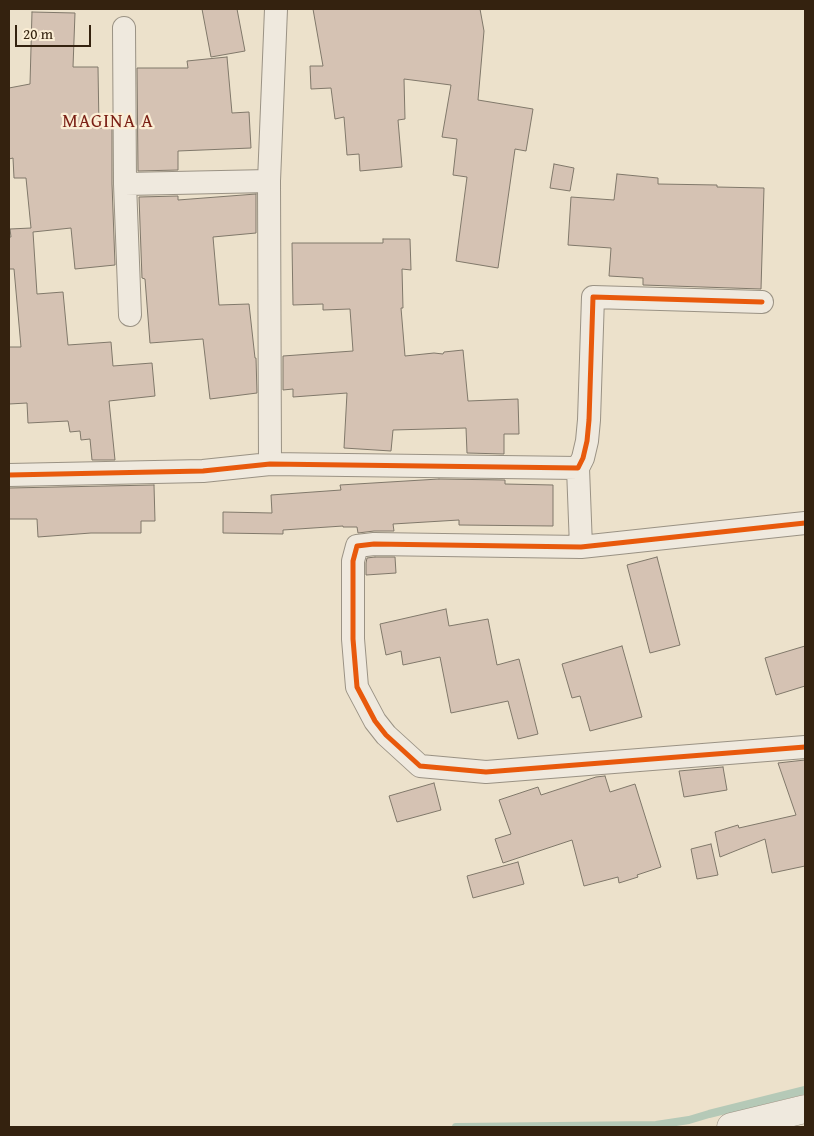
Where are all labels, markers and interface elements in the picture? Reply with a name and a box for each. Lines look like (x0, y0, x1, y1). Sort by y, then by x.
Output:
scale bar (18, 15, 94, 47)
text: 20 m (23, 23, 53, 44)
district label: MAGINA A (61, 111, 155, 133)

